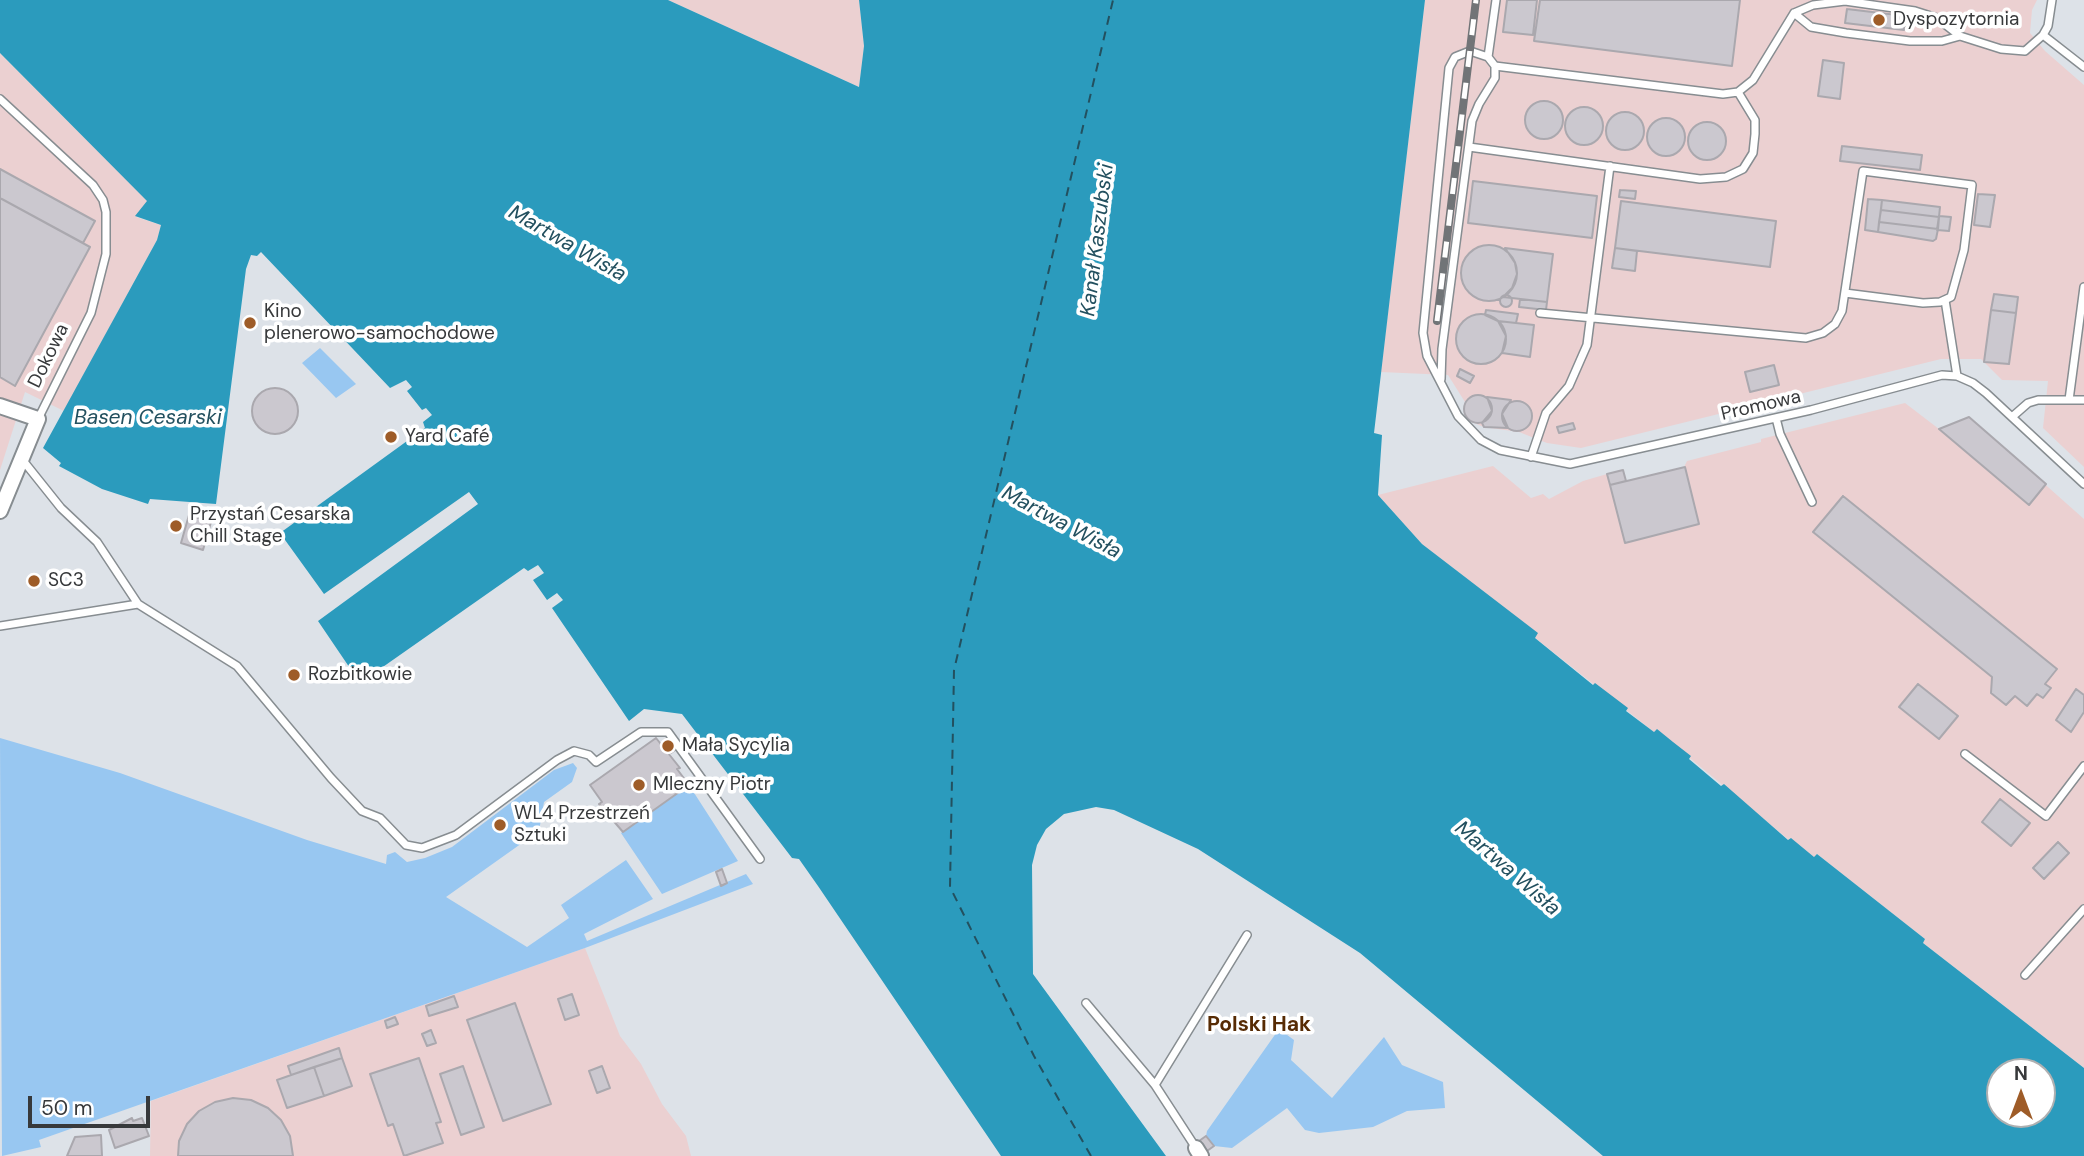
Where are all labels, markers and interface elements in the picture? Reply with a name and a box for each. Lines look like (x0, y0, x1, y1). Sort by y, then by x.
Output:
place label: Dyspozytornia (1893, 9, 2019, 31)
marker: Dyspozytornia (1871, 12, 1887, 28)
water label: Kanał Kaszubski (1076, 162, 1120, 318)
water label: Martwa Wisła (504, 200, 630, 288)
place label: Kino plenerowo-samochodowe (264, 301, 495, 345)
marker: Kino plenerowo-samochodowe (242, 315, 258, 331)
street label: Dokowa (24, 320, 74, 392)
street label: Promowa (1719, 386, 1803, 426)
water label: Basen Cesarski (74, 405, 222, 431)
place label: Yard Café (405, 426, 489, 448)
marker: Yard Café (383, 429, 399, 445)
water label: Martwa Wisła (997, 481, 1125, 565)
place label: Przystań Cesarska Chill Stage (190, 504, 350, 548)
marker: Przystań Cesarska Chill Stage (168, 518, 184, 534)
place label: SC3 (48, 570, 84, 592)
marker: SC3 (26, 573, 42, 589)
place label: Rozbitkowie (308, 664, 412, 686)
marker: Rozbitkowie (286, 667, 302, 683)
place label: Mała Sycylia (682, 735, 790, 757)
marker: Mała Sycylia (660, 738, 676, 754)
place label: Mleczny Piotr (653, 774, 771, 796)
marker: Mleczny Piotr (631, 777, 647, 793)
place label: WL4 Przestrzeń Sztuki (514, 803, 650, 847)
water label: Martwa Wisła (1449, 816, 1565, 922)
marker: WL4 Przestrzeń Sztuki (492, 817, 508, 833)
district label: Polski Hak (1207, 1012, 1311, 1038)
north arrow (1986, 1058, 2056, 1128)
text: N (2014, 1061, 2028, 1086)
scale bar (32, 1082, 154, 1126)
text: 50 m (41, 1094, 92, 1122)

